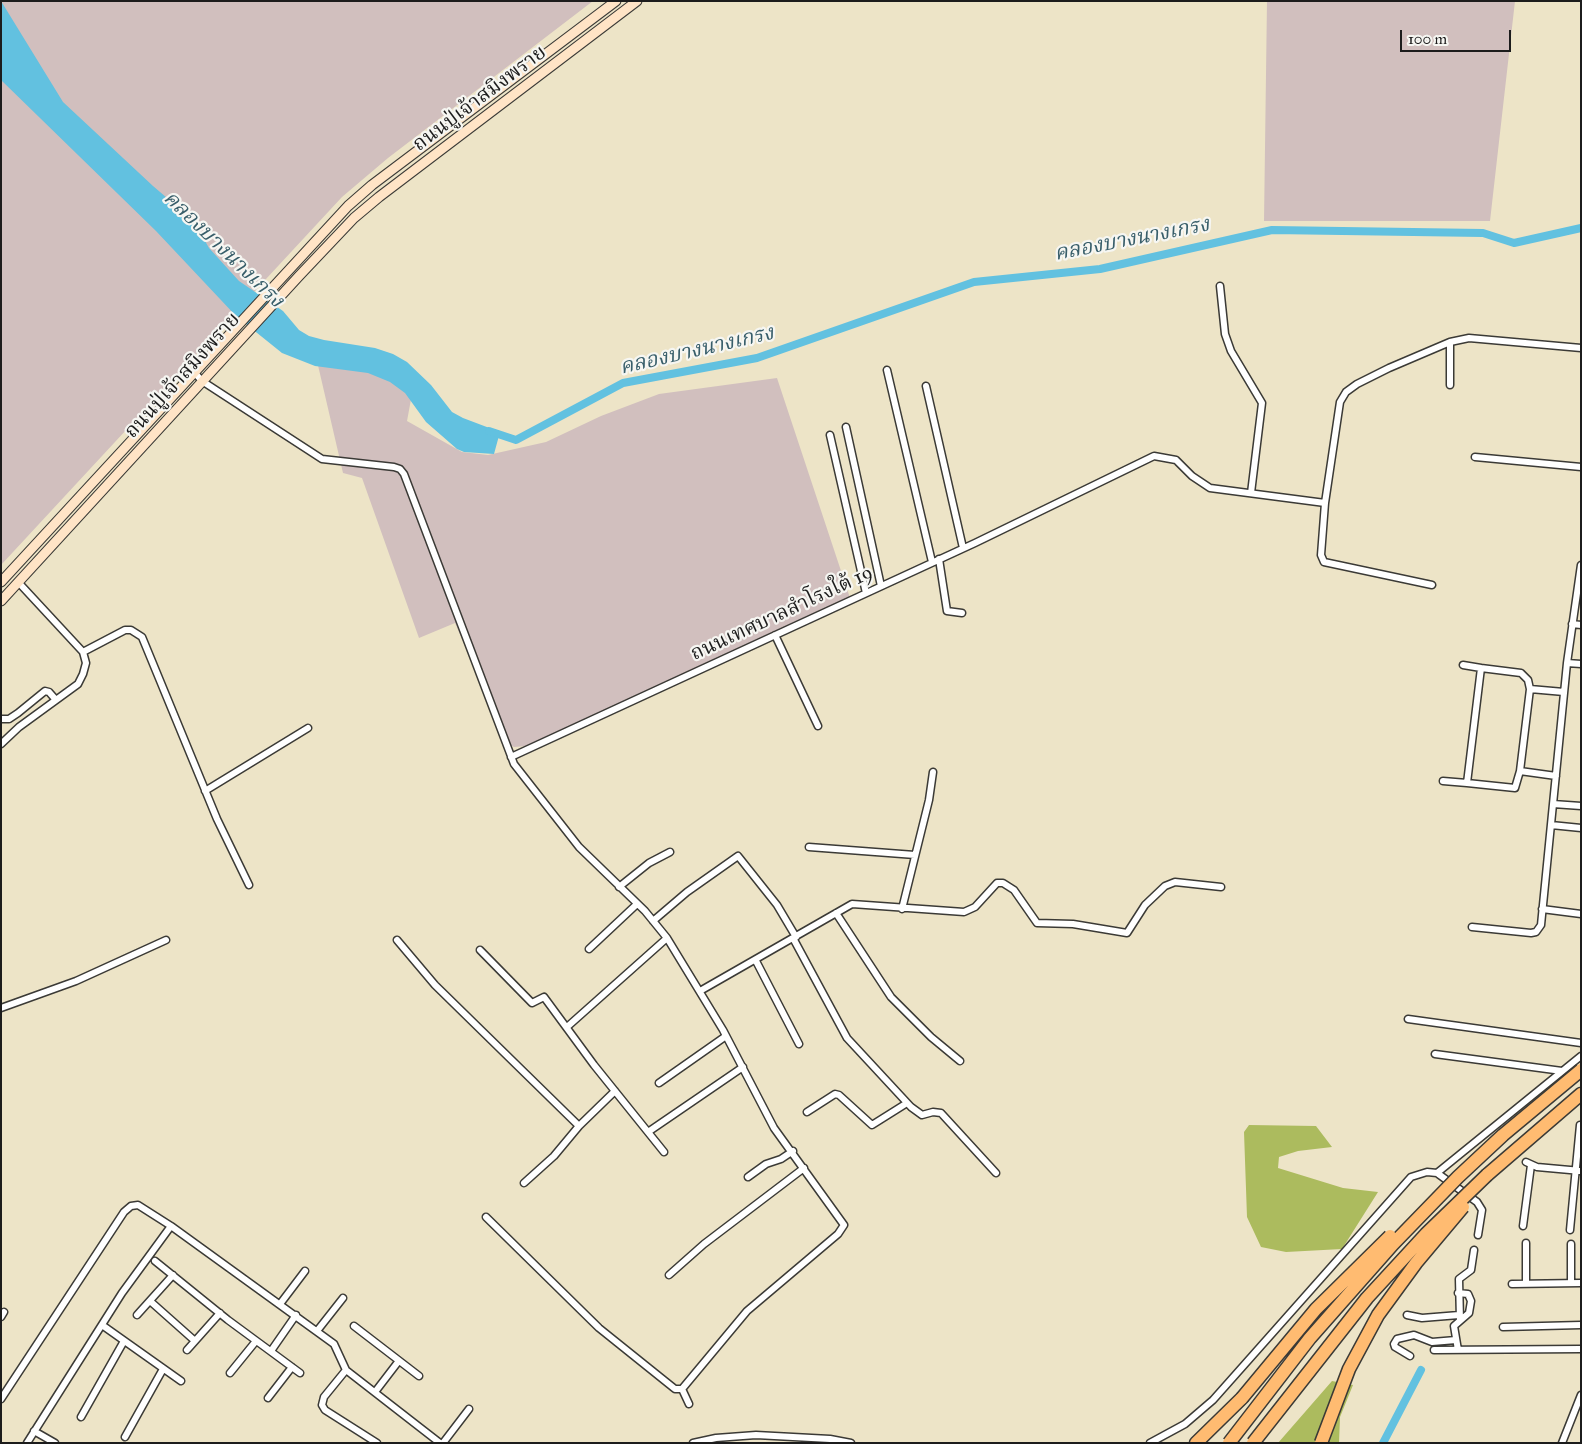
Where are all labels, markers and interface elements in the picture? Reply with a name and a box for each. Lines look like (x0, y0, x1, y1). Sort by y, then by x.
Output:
scale bar (1402, 20, 1513, 52)
text: 100 m (1408, 30, 1447, 48)
street label: ถนนปู่เจ้าสมิงพราย (409, 41, 551, 157)
water label: คลองบางนางเกรง (158, 186, 288, 314)
water label: คลองบางนางเกรง (1052, 213, 1212, 267)
street label: ถนนปู่เจ้าสมิงพราย (120, 308, 246, 444)
water label: คลองบางนางเกรง (618, 321, 776, 381)
street label: ถนนเทศบาลสำโรงใต้ 19 (687, 561, 877, 667)

